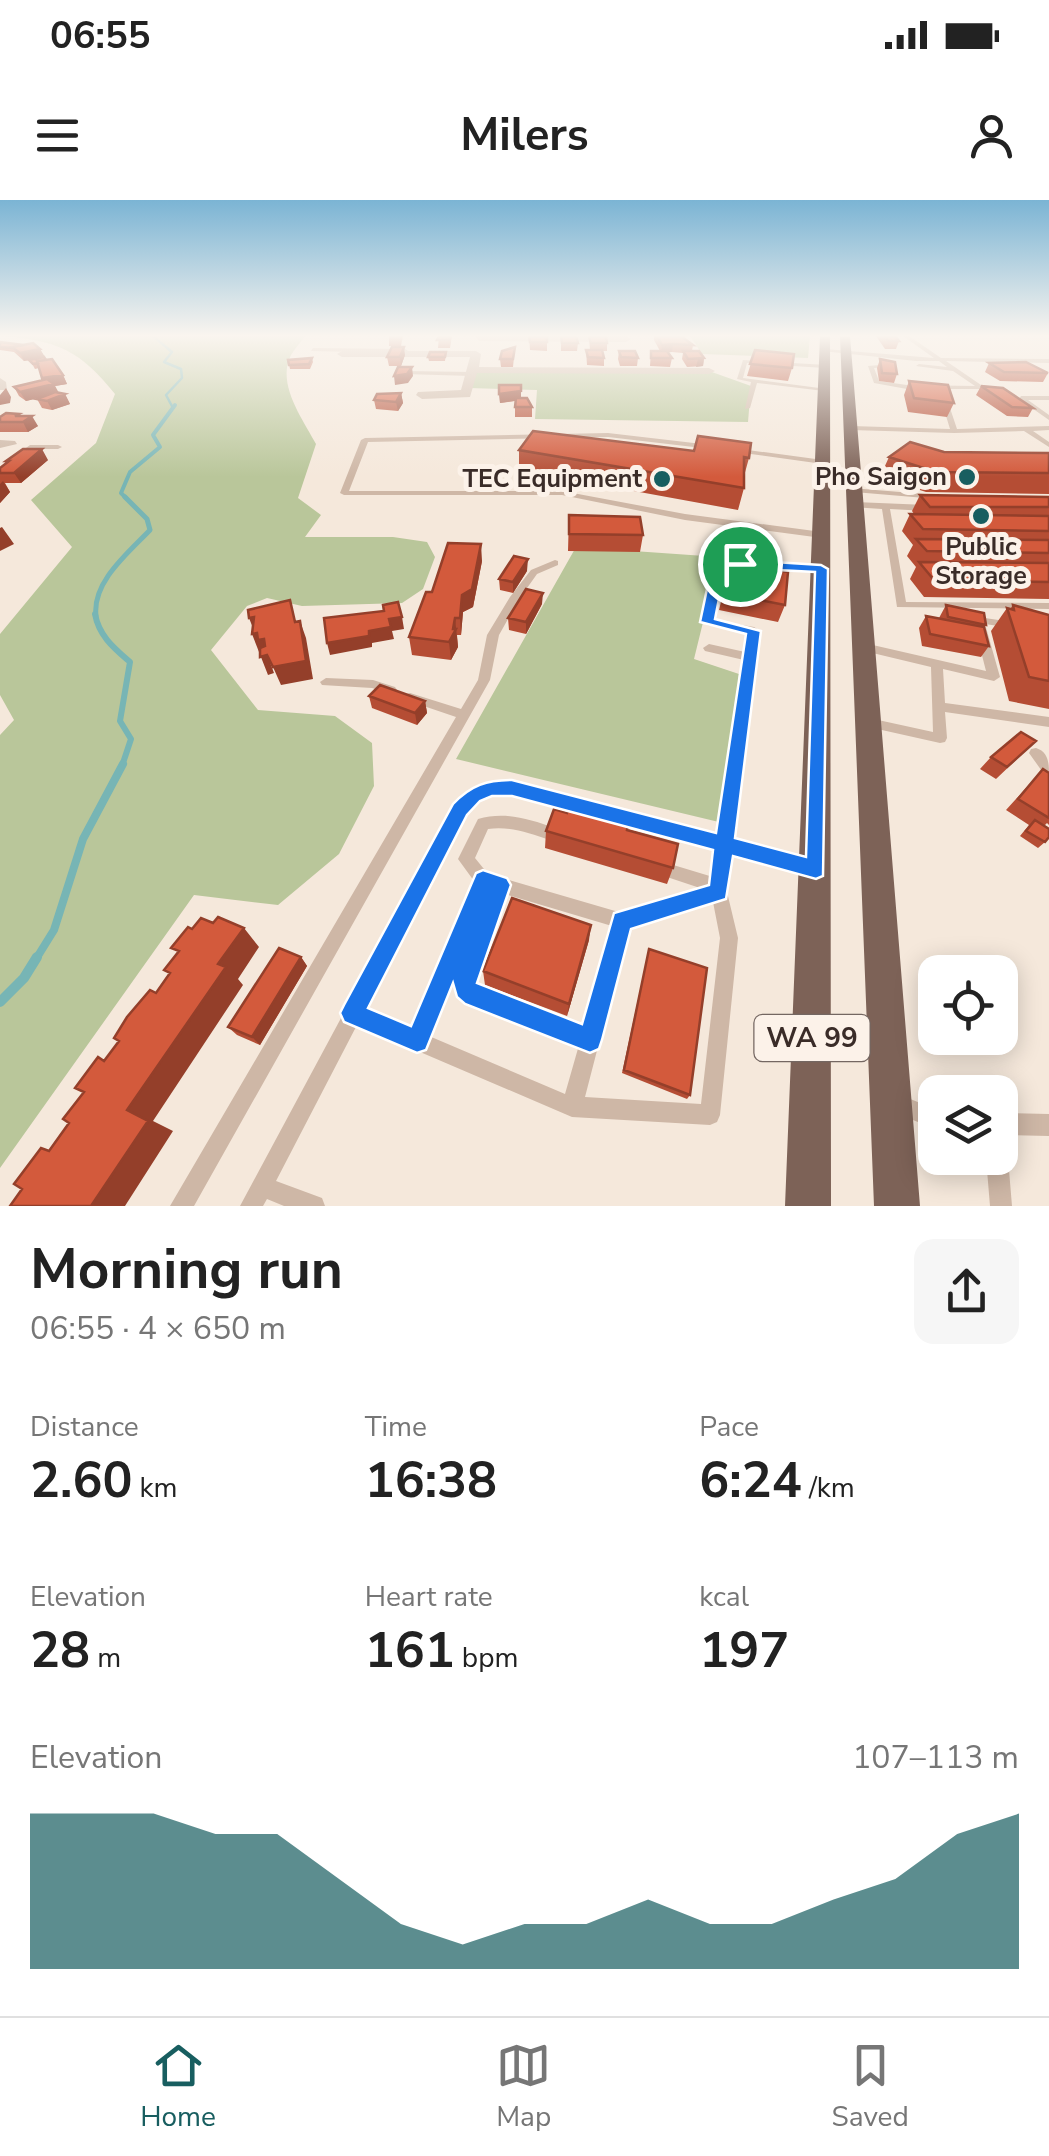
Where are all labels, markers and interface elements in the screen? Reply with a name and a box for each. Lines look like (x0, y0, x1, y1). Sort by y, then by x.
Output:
text: 06:55 (50, 10, 151, 61)
text: Milers (460, 105, 589, 166)
icon: menu (30, 108, 85, 163)
icon: person (964, 108, 1019, 163)
place label: Pho Saigon (815, 460, 947, 494)
place label: TEC Equipment (462, 462, 642, 496)
marker: Pho Saigon (956, 466, 978, 488)
marker: TEC Equipment (651, 468, 673, 490)
marker: Public Storage (970, 505, 992, 527)
pin (698, 522, 783, 607)
place label: Public Storage (935, 530, 1027, 593)
icon: arrive (713, 537, 768, 592)
map controls (918, 955, 1018, 1175)
button: locate (918, 955, 1018, 1055)
road number: WA 99 (754, 1015, 870, 1061)
button: layers (918, 1075, 1018, 1175)
text: Morning run (30, 1232, 343, 1307)
button: share (914, 1239, 1019, 1344)
text: 06:55 · 4 × 650 m (30, 1307, 286, 1350)
text: Distance (30, 1408, 139, 1446)
text: Time (365, 1408, 427, 1446)
text: Pace (699, 1408, 759, 1446)
text: 2.60 (30, 1446, 132, 1515)
text: 16:38 (365, 1446, 497, 1515)
text: 6:24 (699, 1446, 802, 1515)
text: km (132, 1469, 178, 1507)
text: /km (802, 1469, 855, 1507)
text: Elevation (30, 1578, 146, 1616)
text: Heart rate (365, 1578, 493, 1616)
text: kcal (699, 1578, 749, 1616)
text: 28 (30, 1616, 90, 1685)
text: 161 (365, 1616, 455, 1685)
text: 197 (699, 1616, 789, 1685)
text: m (90, 1639, 121, 1677)
text: bpm (455, 1639, 518, 1677)
text: Elevation (30, 1736, 163, 1779)
text: 107–113 m (852, 1736, 1019, 1779)
tab: Home (140, 2038, 216, 2136)
tab: Map (496, 2038, 551, 2136)
tab: Saved (831, 2038, 909, 2136)

